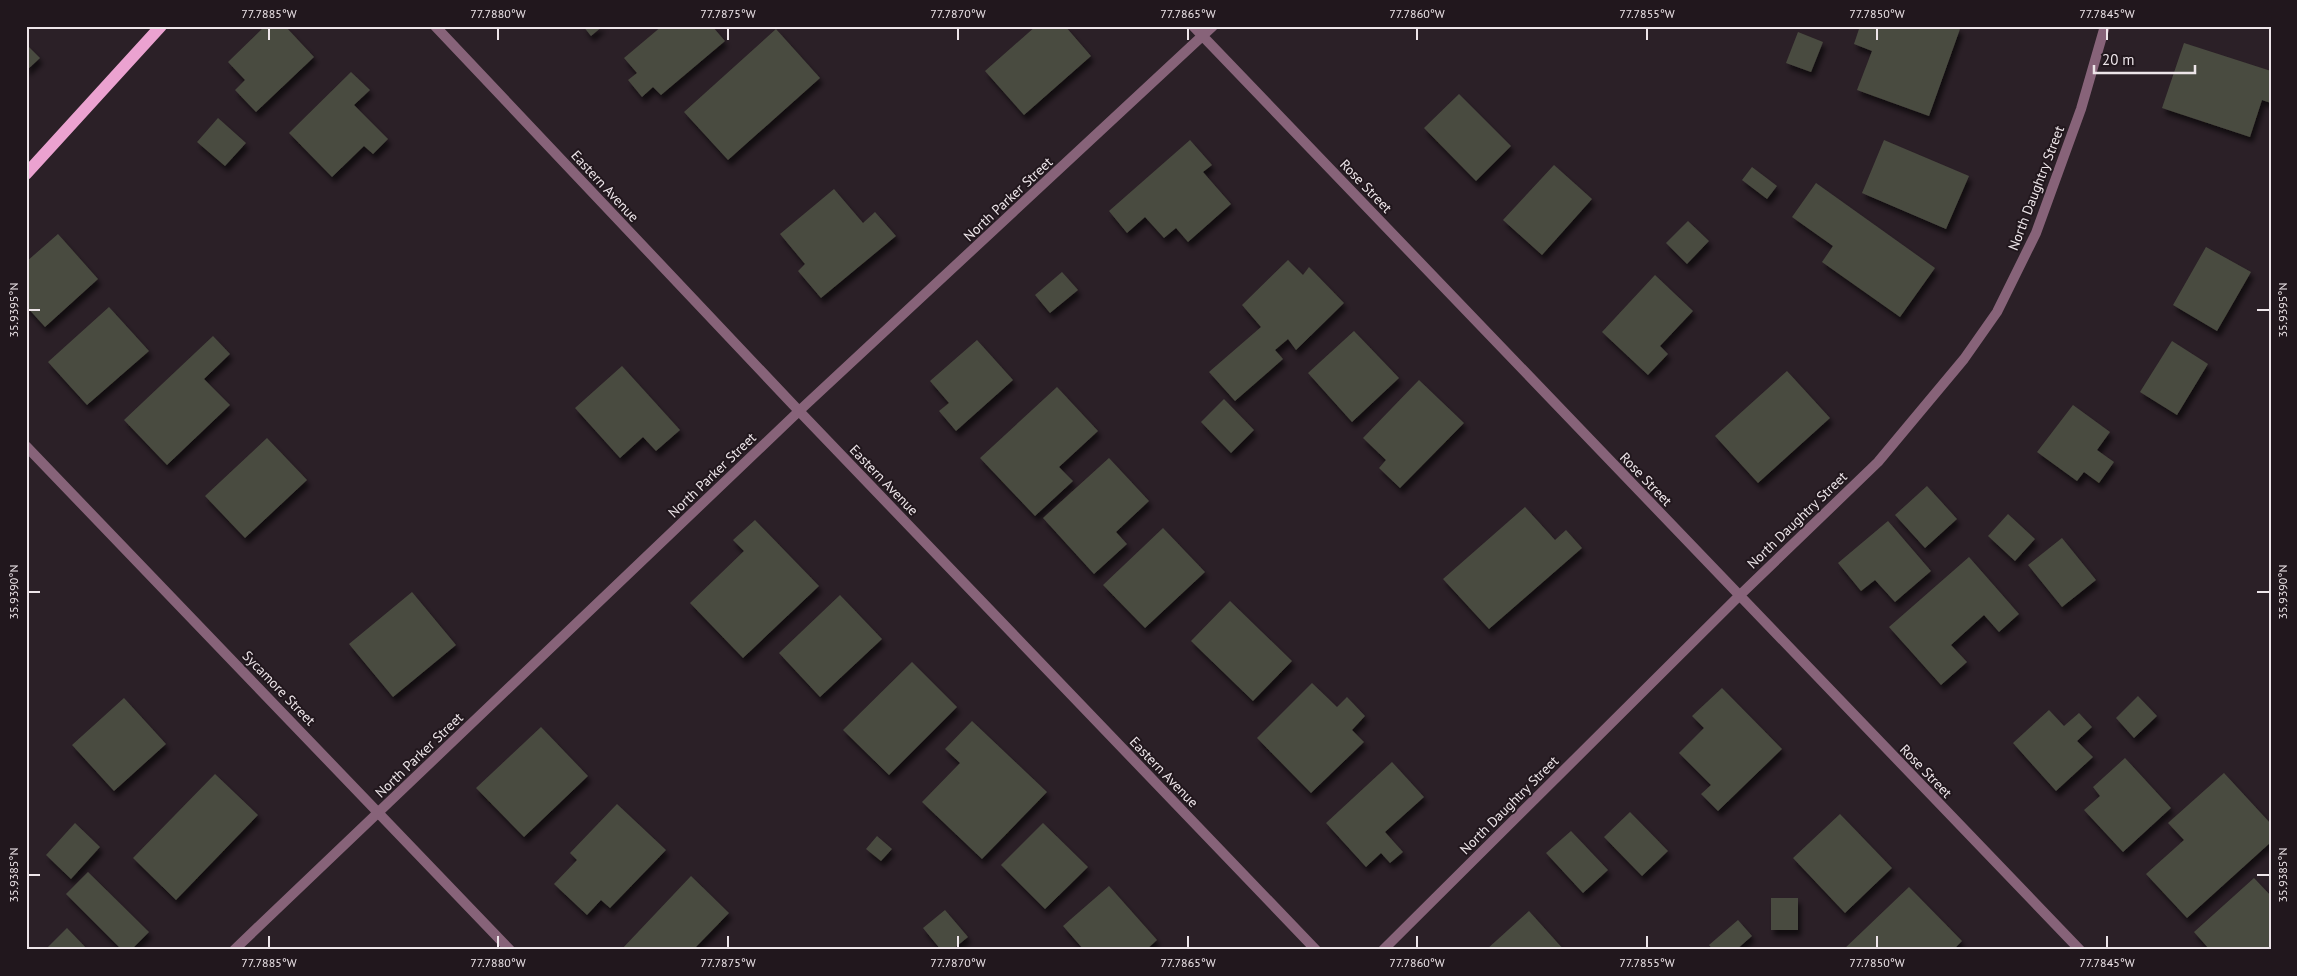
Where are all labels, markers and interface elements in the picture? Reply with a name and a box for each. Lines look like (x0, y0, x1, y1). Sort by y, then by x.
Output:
text: 77.7885°W (241, 6, 297, 21)
text: 77.7880°W (470, 6, 526, 21)
text: 77.7875°W (700, 6, 756, 21)
text: 77.7870°W (930, 6, 986, 21)
text: 77.7865°W (1160, 6, 1216, 21)
text: 77.7860°W (1389, 6, 1445, 21)
text: 77.7855°W (1619, 6, 1675, 21)
text: 77.7850°W (1849, 6, 1905, 21)
text: 77.7845°W (2079, 6, 2135, 21)
scale bar (2094, 42, 2196, 74)
text: 20 m (2102, 50, 2135, 69)
street label: North Daughtry Street (2004, 123, 2068, 253)
street label: Eastern Avenue (567, 146, 643, 226)
street label: North Parker Street (960, 153, 1056, 245)
street label: Rose Street (1336, 155, 1396, 217)
text: 35.9395°N (6, 283, 21, 337)
text: 35.9395°N (2275, 283, 2290, 337)
street label: North Parker Street (664, 428, 760, 521)
street label: Eastern Avenue (846, 441, 922, 519)
street label: Rose Street (1616, 448, 1676, 510)
street label: North Daughtry Street (1743, 467, 1851, 572)
text: 35.9390°N (6, 565, 21, 619)
text: 35.9390°N (2275, 565, 2290, 619)
street label: Sycamore Street (239, 647, 319, 729)
street label: North Parker Street (371, 708, 467, 801)
street label: Eastern Avenue (1126, 733, 1202, 811)
street label: Rose Street (1896, 740, 1956, 802)
street label: North Daughtry Street (1456, 752, 1562, 858)
text: 35.9385°N (6, 848, 21, 902)
text: 35.9385°N (2275, 848, 2290, 902)
text: 77.7885°W (241, 955, 297, 970)
text: 77.7880°W (470, 955, 526, 970)
text: 77.7875°W (700, 955, 756, 970)
text: 77.7870°W (930, 955, 986, 970)
text: 77.7865°W (1160, 955, 1216, 970)
text: 77.7860°W (1389, 955, 1445, 970)
text: 77.7855°W (1619, 955, 1675, 970)
text: 77.7850°W (1849, 955, 1905, 970)
text: 77.7845°W (2079, 955, 2135, 970)

